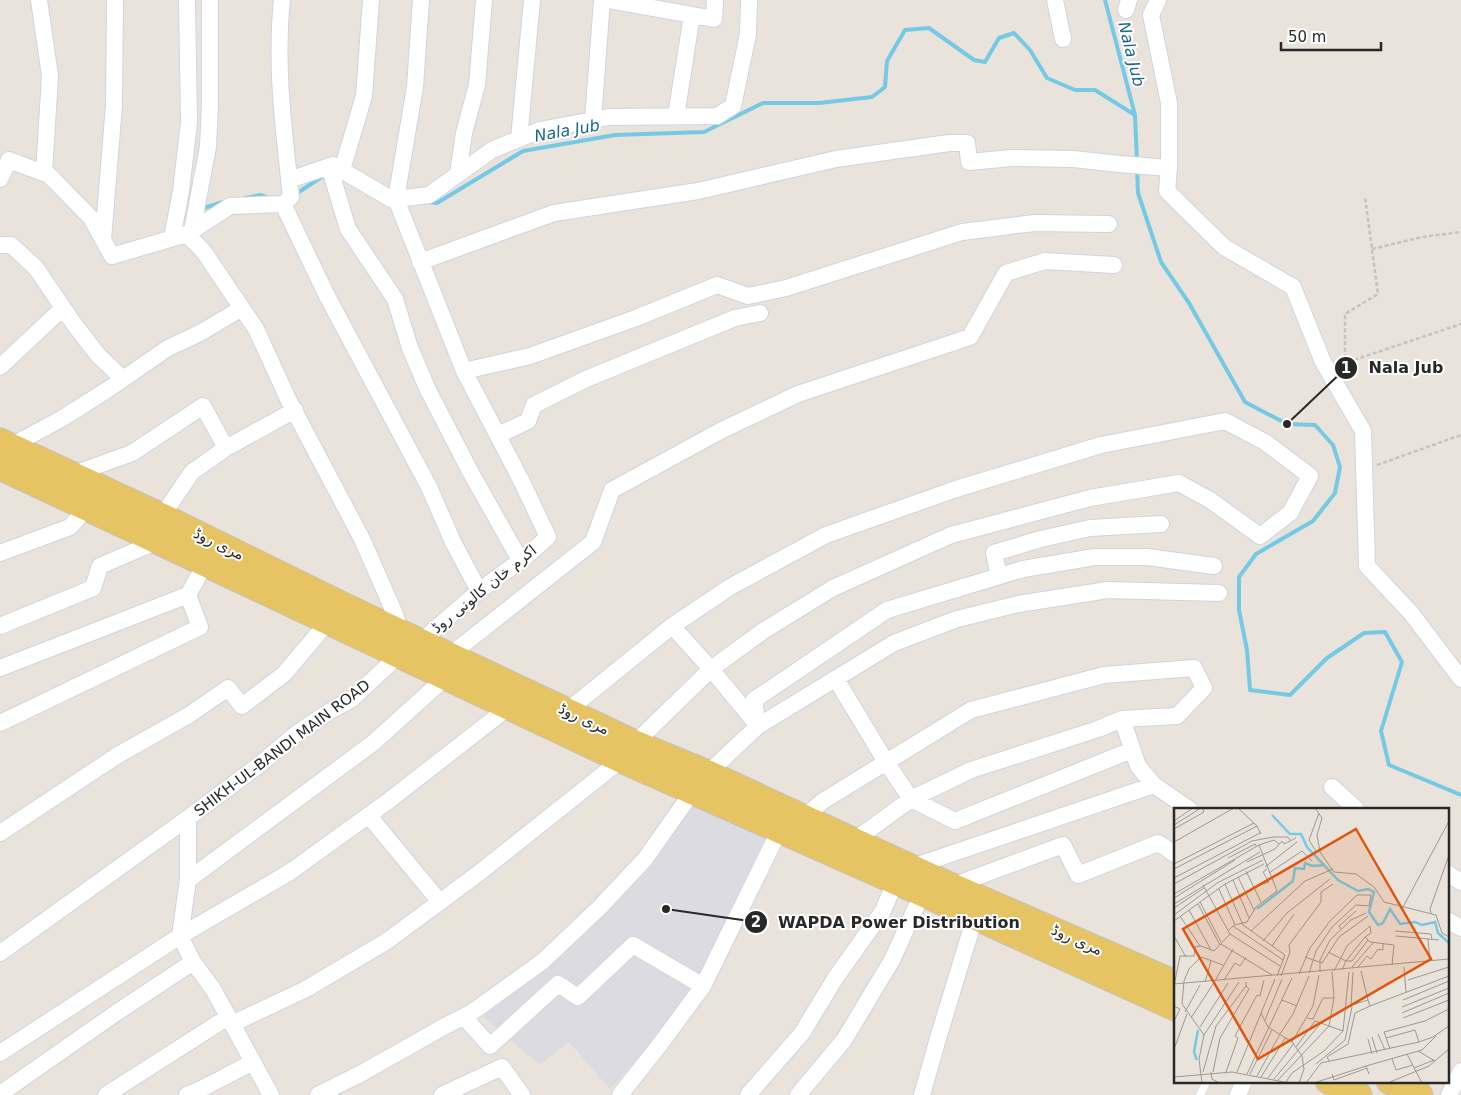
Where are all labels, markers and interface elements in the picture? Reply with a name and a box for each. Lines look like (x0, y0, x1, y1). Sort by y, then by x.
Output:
water label: Nala Jub (1114, 20, 1149, 88)
scale bar (1281, 20, 1381, 52)
text: 50 m (1288, 28, 1326, 46)
water label: Nala Jub (533, 115, 601, 146)
callout: Nala Jub (1334, 352, 1454, 383)
text: Nala Jub (1369, 358, 1443, 377)
text: 1 (1341, 359, 1351, 377)
street label: مری روڈ (191, 524, 247, 564)
street label: اکرم خان کالونی روڈ (428, 541, 540, 637)
street label: SHIKH-UL-BANDI MAIN ROAD (190, 676, 374, 820)
street label: مری روڈ (556, 699, 612, 739)
inset map (1174, 808, 1448, 1082)
callout: WAPDA Power Distribution (743, 906, 1030, 937)
text: 2 (751, 913, 761, 931)
text: WAPDA Power Distribution (778, 913, 1020, 932)
street label: مری روڈ (1049, 921, 1105, 959)

